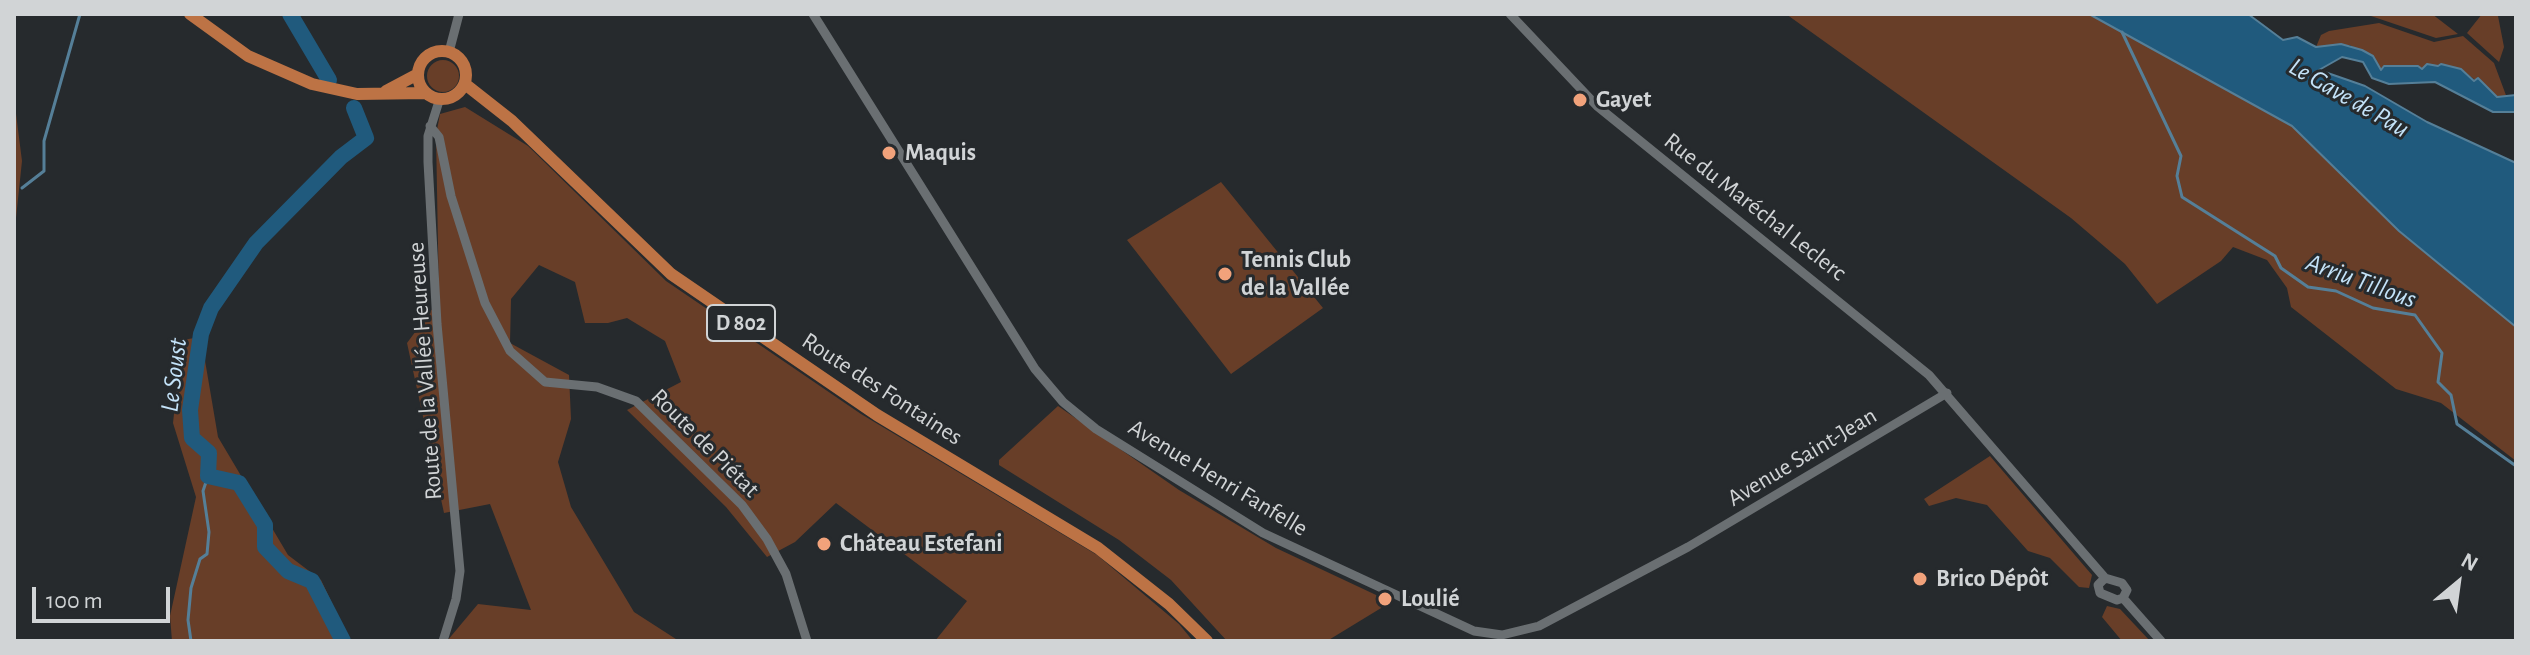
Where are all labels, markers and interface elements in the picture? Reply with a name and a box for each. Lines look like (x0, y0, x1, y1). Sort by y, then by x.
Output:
water label: Le Gave de Pau (2283, 51, 2415, 145)
place label: Gayet (1596, 86, 1651, 114)
marker: Gayet (1571, 91, 1589, 109)
street label: Rue du Maréchal Leclerc (1658, 127, 1852, 287)
place label: Maquis (905, 139, 976, 167)
marker: Maquis (880, 144, 898, 162)
street label: Route de la Vallée Heureuse (402, 241, 448, 501)
place label: Tennis Club de la Vallée (1241, 246, 1351, 302)
water label: Arriu Tillous (2302, 247, 2420, 315)
marker: Tennis Club de la Vallée (1216, 265, 1234, 283)
road number: D 802 (707, 305, 775, 341)
street label: Route des Fontaines (796, 326, 968, 452)
water label: Le Soust (154, 336, 194, 414)
street label: Route de Piétat (645, 383, 765, 503)
street label: Avenue Saint-Jean (1722, 401, 1882, 513)
street label: Avenue Henri Fanfelle (1123, 413, 1313, 543)
place label: Château Estefani (840, 530, 1003, 558)
marker: Château Estefani (815, 535, 833, 553)
north arrow (2418, 543, 2498, 623)
text: N (2458, 549, 2482, 575)
place label: Brico Dépôt (1936, 565, 2048, 593)
marker: Brico Dépôt (1911, 570, 1929, 588)
scale bar (36, 571, 174, 621)
place label: Loulié (1401, 585, 1460, 613)
text: 100 m (46, 589, 103, 613)
marker: Loulié (1376, 590, 1394, 608)

